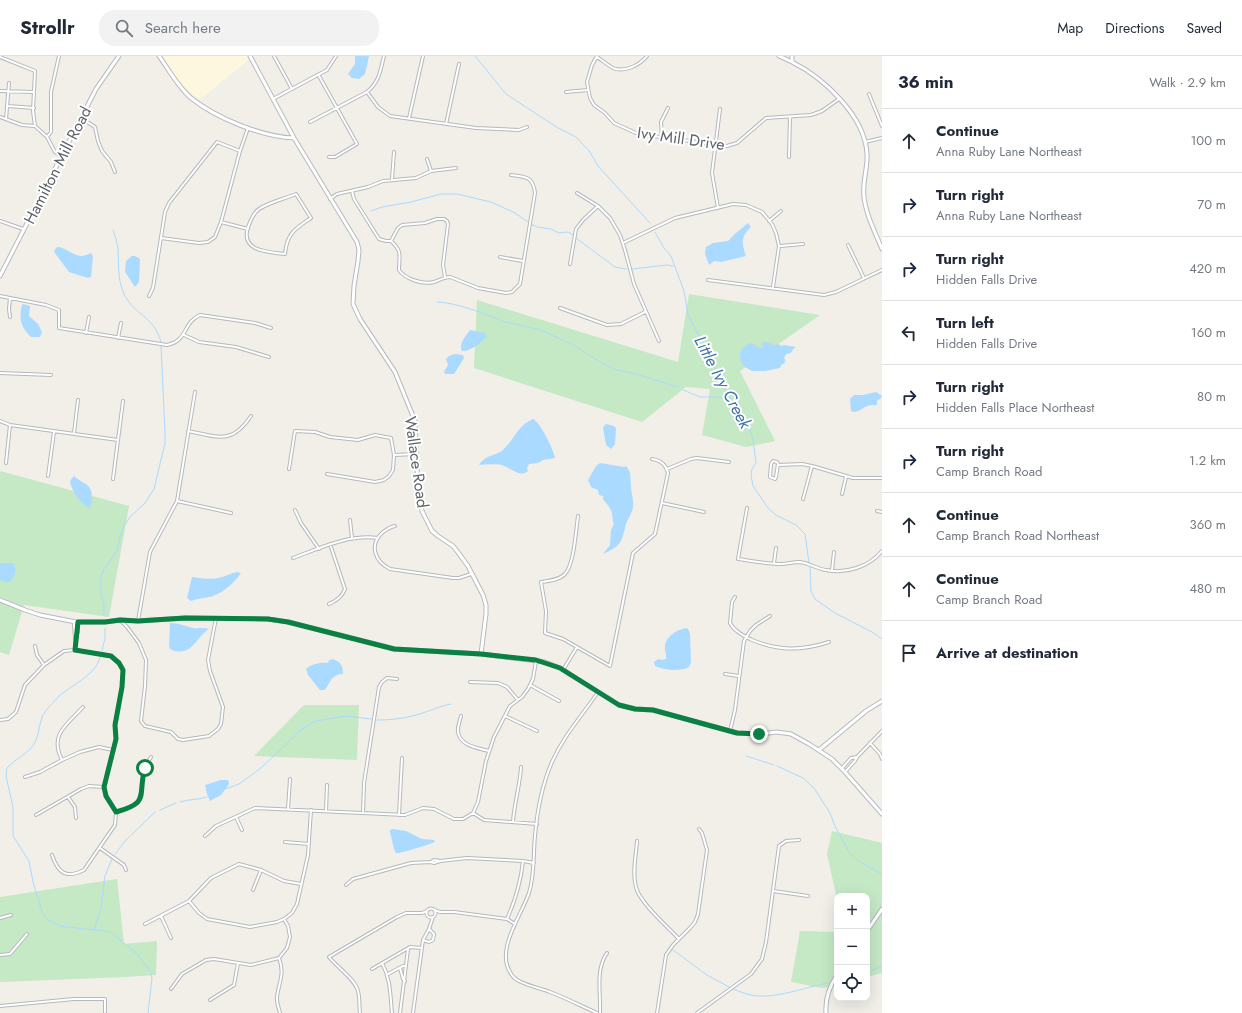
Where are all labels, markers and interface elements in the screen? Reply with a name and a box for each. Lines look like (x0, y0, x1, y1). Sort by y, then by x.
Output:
search box (99, 10, 379, 46)
text: Strollr (20, 14, 75, 41)
icon: search (113, 17, 135, 39)
text: Search here (145, 17, 221, 39)
text: Map (1057, 18, 1083, 38)
text: Directions (1105, 18, 1165, 38)
text: Saved (1187, 18, 1222, 38)
text: 36 min (898, 70, 953, 94)
text: Walk · 2.9 km (1149, 73, 1226, 92)
street label: Hamilton Mill Road (18, 103, 97, 228)
text: Continue (936, 120, 999, 142)
street label: Ivy Mill Drive (636, 121, 726, 156)
icon: ahead (898, 130, 920, 152)
text: 100 m (1191, 131, 1226, 150)
text: Anna Ruby Lane Northeast (936, 142, 1082, 161)
text: Turn right (936, 184, 1004, 206)
icon: right (898, 194, 920, 216)
text: 70 m (1197, 195, 1226, 214)
text: Anna Ruby Lane Northeast (936, 206, 1082, 225)
text: Turn right (936, 248, 1004, 270)
icon: right (898, 258, 920, 280)
text: 420 m (1189, 259, 1226, 278)
text: Hidden Falls Drive (936, 270, 1037, 289)
text: Turn left (936, 312, 994, 334)
icon: left (898, 322, 920, 344)
text: 160 m (1191, 323, 1226, 342)
water label: Little Ivy Creek (688, 331, 758, 433)
text: Hidden Falls Drive (936, 334, 1037, 353)
text: Turn right (936, 376, 1004, 398)
icon: right (898, 386, 920, 408)
text: 80 m (1197, 387, 1226, 406)
text: Hidden Falls Place Northeast (936, 398, 1094, 417)
street label: Wallace Road (399, 415, 434, 509)
text: Turn right (936, 440, 1004, 462)
icon: right (898, 450, 920, 472)
text: 1.2 km (1189, 451, 1226, 470)
text: Camp Branch Road (936, 462, 1042, 481)
text: Continue (936, 504, 999, 526)
icon: ahead (898, 514, 920, 536)
text: 360 m (1190, 515, 1226, 534)
text: Camp Branch Road Northeast (936, 526, 1099, 545)
text: Continue (936, 568, 999, 590)
icon: ahead (898, 578, 920, 600)
text: 480 m (1189, 579, 1226, 598)
text: Camp Branch Road (936, 590, 1042, 609)
icon: arrive (898, 642, 920, 664)
text: Arrive at destination (936, 642, 1078, 664)
route end (750, 725, 768, 743)
route start (136, 759, 154, 777)
map controls (834, 893, 870, 1001)
button: + (834, 893, 870, 929)
button: − (834, 929, 870, 965)
button: locate (834, 965, 870, 1001)

